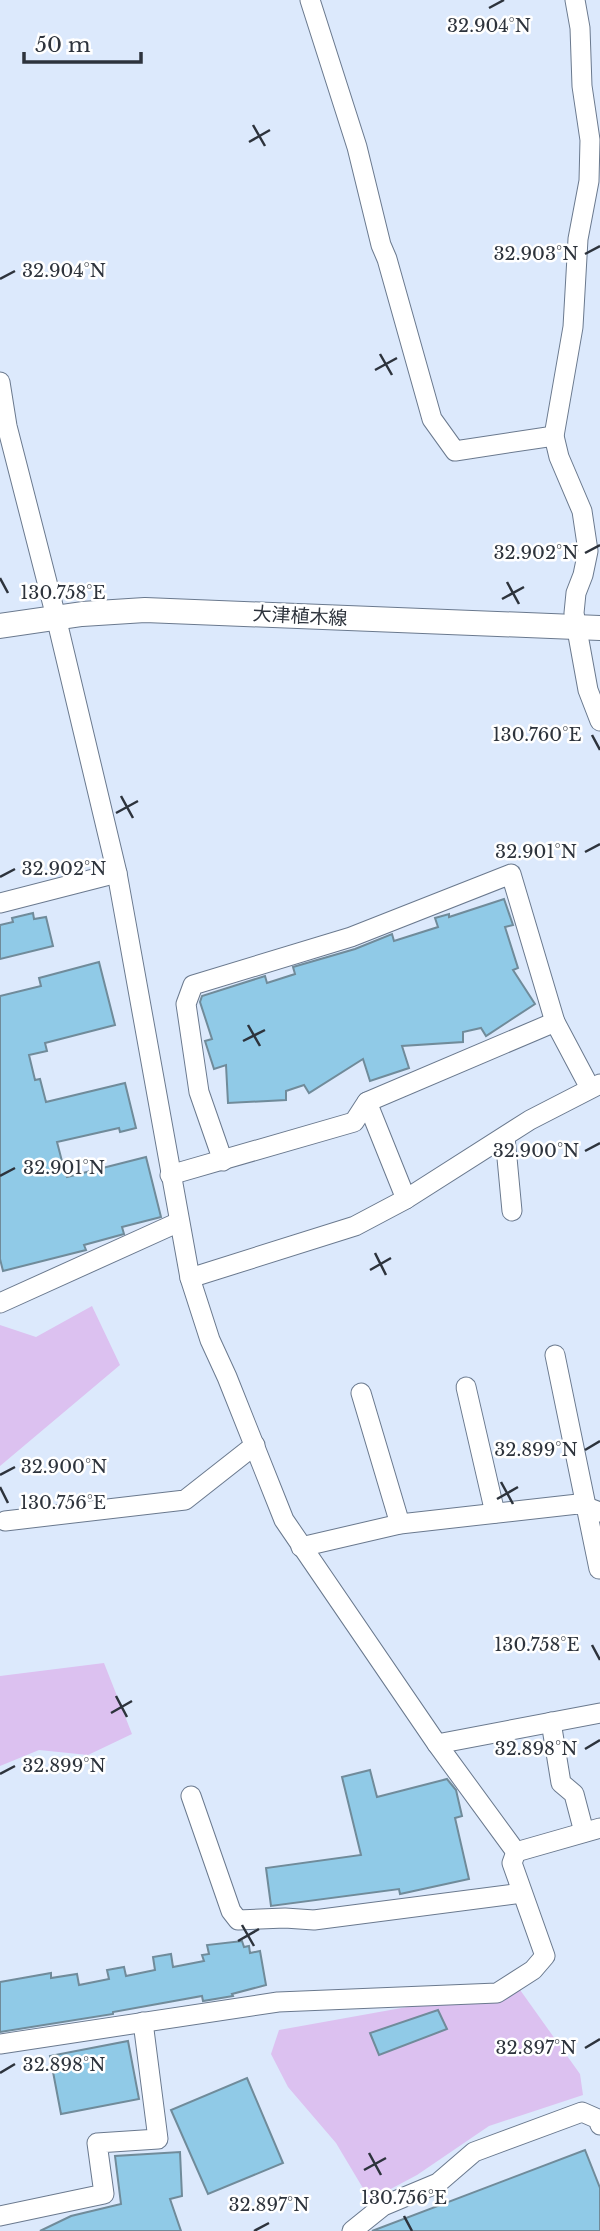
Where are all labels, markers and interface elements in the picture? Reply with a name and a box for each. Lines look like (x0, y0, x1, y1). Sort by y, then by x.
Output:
text: 32.904°N (447, 15, 531, 37)
scale bar (24, 21, 142, 65)
text: 50 m (35, 32, 91, 58)
text: 32.903°N (494, 243, 578, 265)
text: 32.904°N (22, 260, 106, 282)
text: 32.902°N (494, 542, 578, 564)
text: 130.758°E (20, 582, 106, 604)
street label: 大津植木線 (252, 602, 348, 630)
text: 130.760°E (493, 724, 581, 746)
text: 32.901°N (495, 841, 577, 863)
text: 32.902°N (22, 858, 106, 880)
text: 32.900°N (493, 1140, 579, 1162)
text: 32.901°N (23, 1157, 105, 1179)
text: 32.899°N (494, 1439, 578, 1461)
text: 32.900°N (21, 1456, 107, 1478)
text: 130.756°E (20, 1492, 106, 1514)
text: 130.758°E (494, 1634, 580, 1656)
text: 32.898°N (495, 1738, 577, 1760)
text: 32.899°N (22, 1755, 106, 1777)
text: 32.897°N (496, 2037, 576, 2059)
text: 32.898°N (23, 2054, 105, 2076)
text: 130.756°E (361, 2187, 447, 2209)
text: 32.897°N (229, 2194, 309, 2216)

